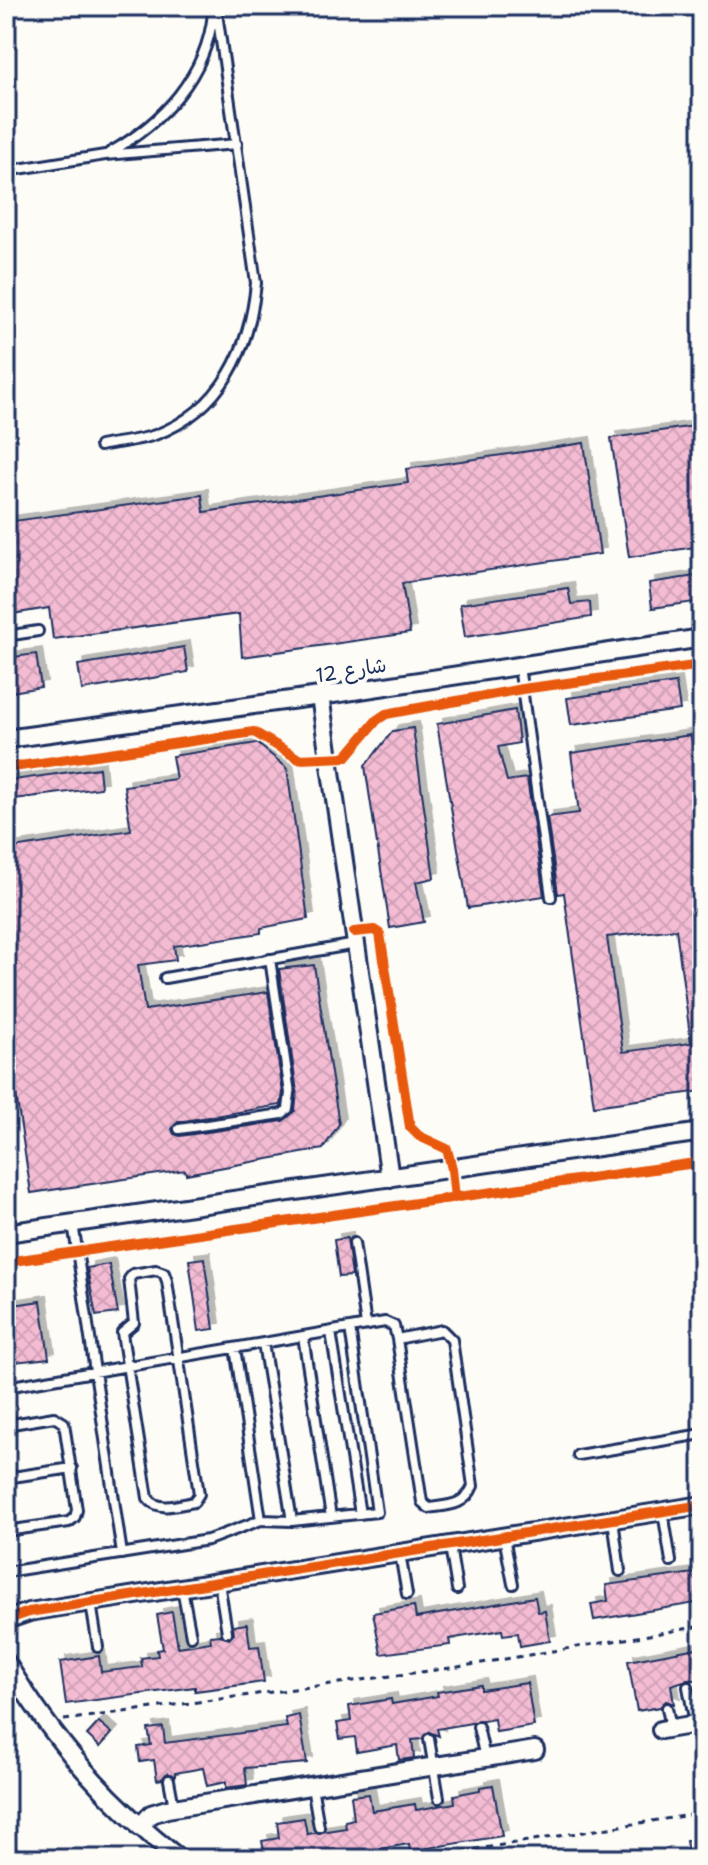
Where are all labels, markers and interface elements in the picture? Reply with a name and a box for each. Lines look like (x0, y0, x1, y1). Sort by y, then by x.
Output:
street label: شارع 12 (314, 652, 388, 689)

